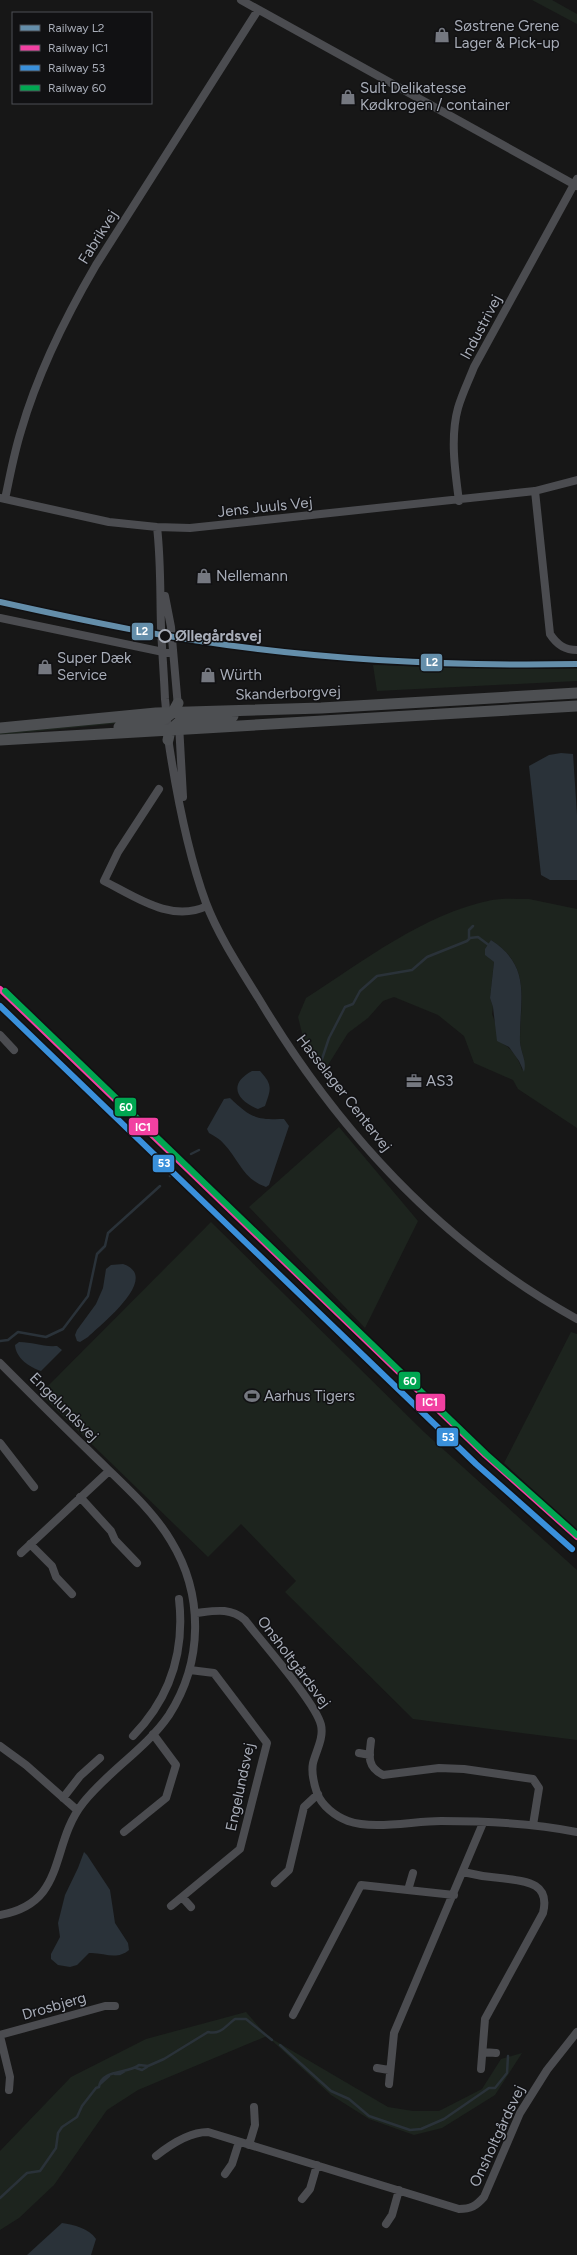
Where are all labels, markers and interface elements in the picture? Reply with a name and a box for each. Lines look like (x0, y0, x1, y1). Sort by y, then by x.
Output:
legend (12, 12, 152, 104)
place label: Søstrene Grene Lager & Pick-up (454, 17, 560, 52)
text: Railway L2 (48, 21, 105, 35)
shop icon: Søstrene Grene Lager & Pick-up (433, 26, 451, 44)
text: Railway IC1 (48, 41, 109, 55)
text: Railway 53 (48, 61, 105, 75)
place label: Sult Delikatesse Kødkrogen / container (360, 79, 510, 114)
text: Railway 60 (48, 81, 106, 95)
shop icon: Sult Delikatesse Kødkrogen / container (339, 88, 357, 106)
street label: Fabrikvej (74, 207, 122, 267)
street label: Industrivej (456, 292, 506, 362)
street label: Jens Juuls Vej (217, 493, 313, 521)
shop icon: Nellemann (195, 567, 213, 585)
place label: Nellemann (216, 567, 288, 585)
line badge: L2 (131, 622, 154, 641)
text: L2 (136, 625, 148, 638)
place label: Øllegårdsvej (175, 627, 262, 645)
marker: Øllegårdsvej (158, 629, 172, 643)
place label: Super Dæk Service (57, 649, 132, 684)
line badge: L2 (420, 653, 443, 672)
text: L2 (426, 656, 438, 669)
shop icon: Super Dæk Service (36, 658, 54, 676)
shop icon: Würth (199, 666, 217, 684)
place label: Würth (220, 666, 262, 684)
street label: Skanderborgvej (235, 682, 341, 704)
street label: Hasselager Centervej (293, 1031, 395, 1155)
office icon: AS3 (405, 1072, 423, 1090)
place label: AS3 (426, 1072, 454, 1090)
line badge: 60 (114, 1097, 137, 1117)
text: 60 (119, 1101, 133, 1114)
line badge: IC1 (128, 1117, 159, 1136)
text: IC1 (135, 1121, 151, 1134)
line badge: 53 (152, 1154, 175, 1173)
text: 53 (158, 1157, 170, 1170)
street label: Engelundsvej (26, 1369, 102, 1445)
line badge: 60 (398, 1371, 421, 1390)
text: 60 (403, 1375, 417, 1388)
sports icon: Aarhus Tigers (243, 1387, 261, 1405)
place label: Aarhus Tigers (264, 1387, 355, 1405)
line badge: IC1 (415, 1393, 446, 1412)
text: IC1 (422, 1396, 438, 1409)
line badge: 53 (436, 1427, 459, 1447)
text: 53 (442, 1431, 454, 1444)
street label: Onsholtgårdsvej (254, 1613, 334, 1711)
street label: Engelundsvej (222, 1741, 258, 1833)
street label: Drosbjerg (20, 1988, 88, 2024)
street label: Onsholtgårdsvej (466, 2082, 528, 2190)

